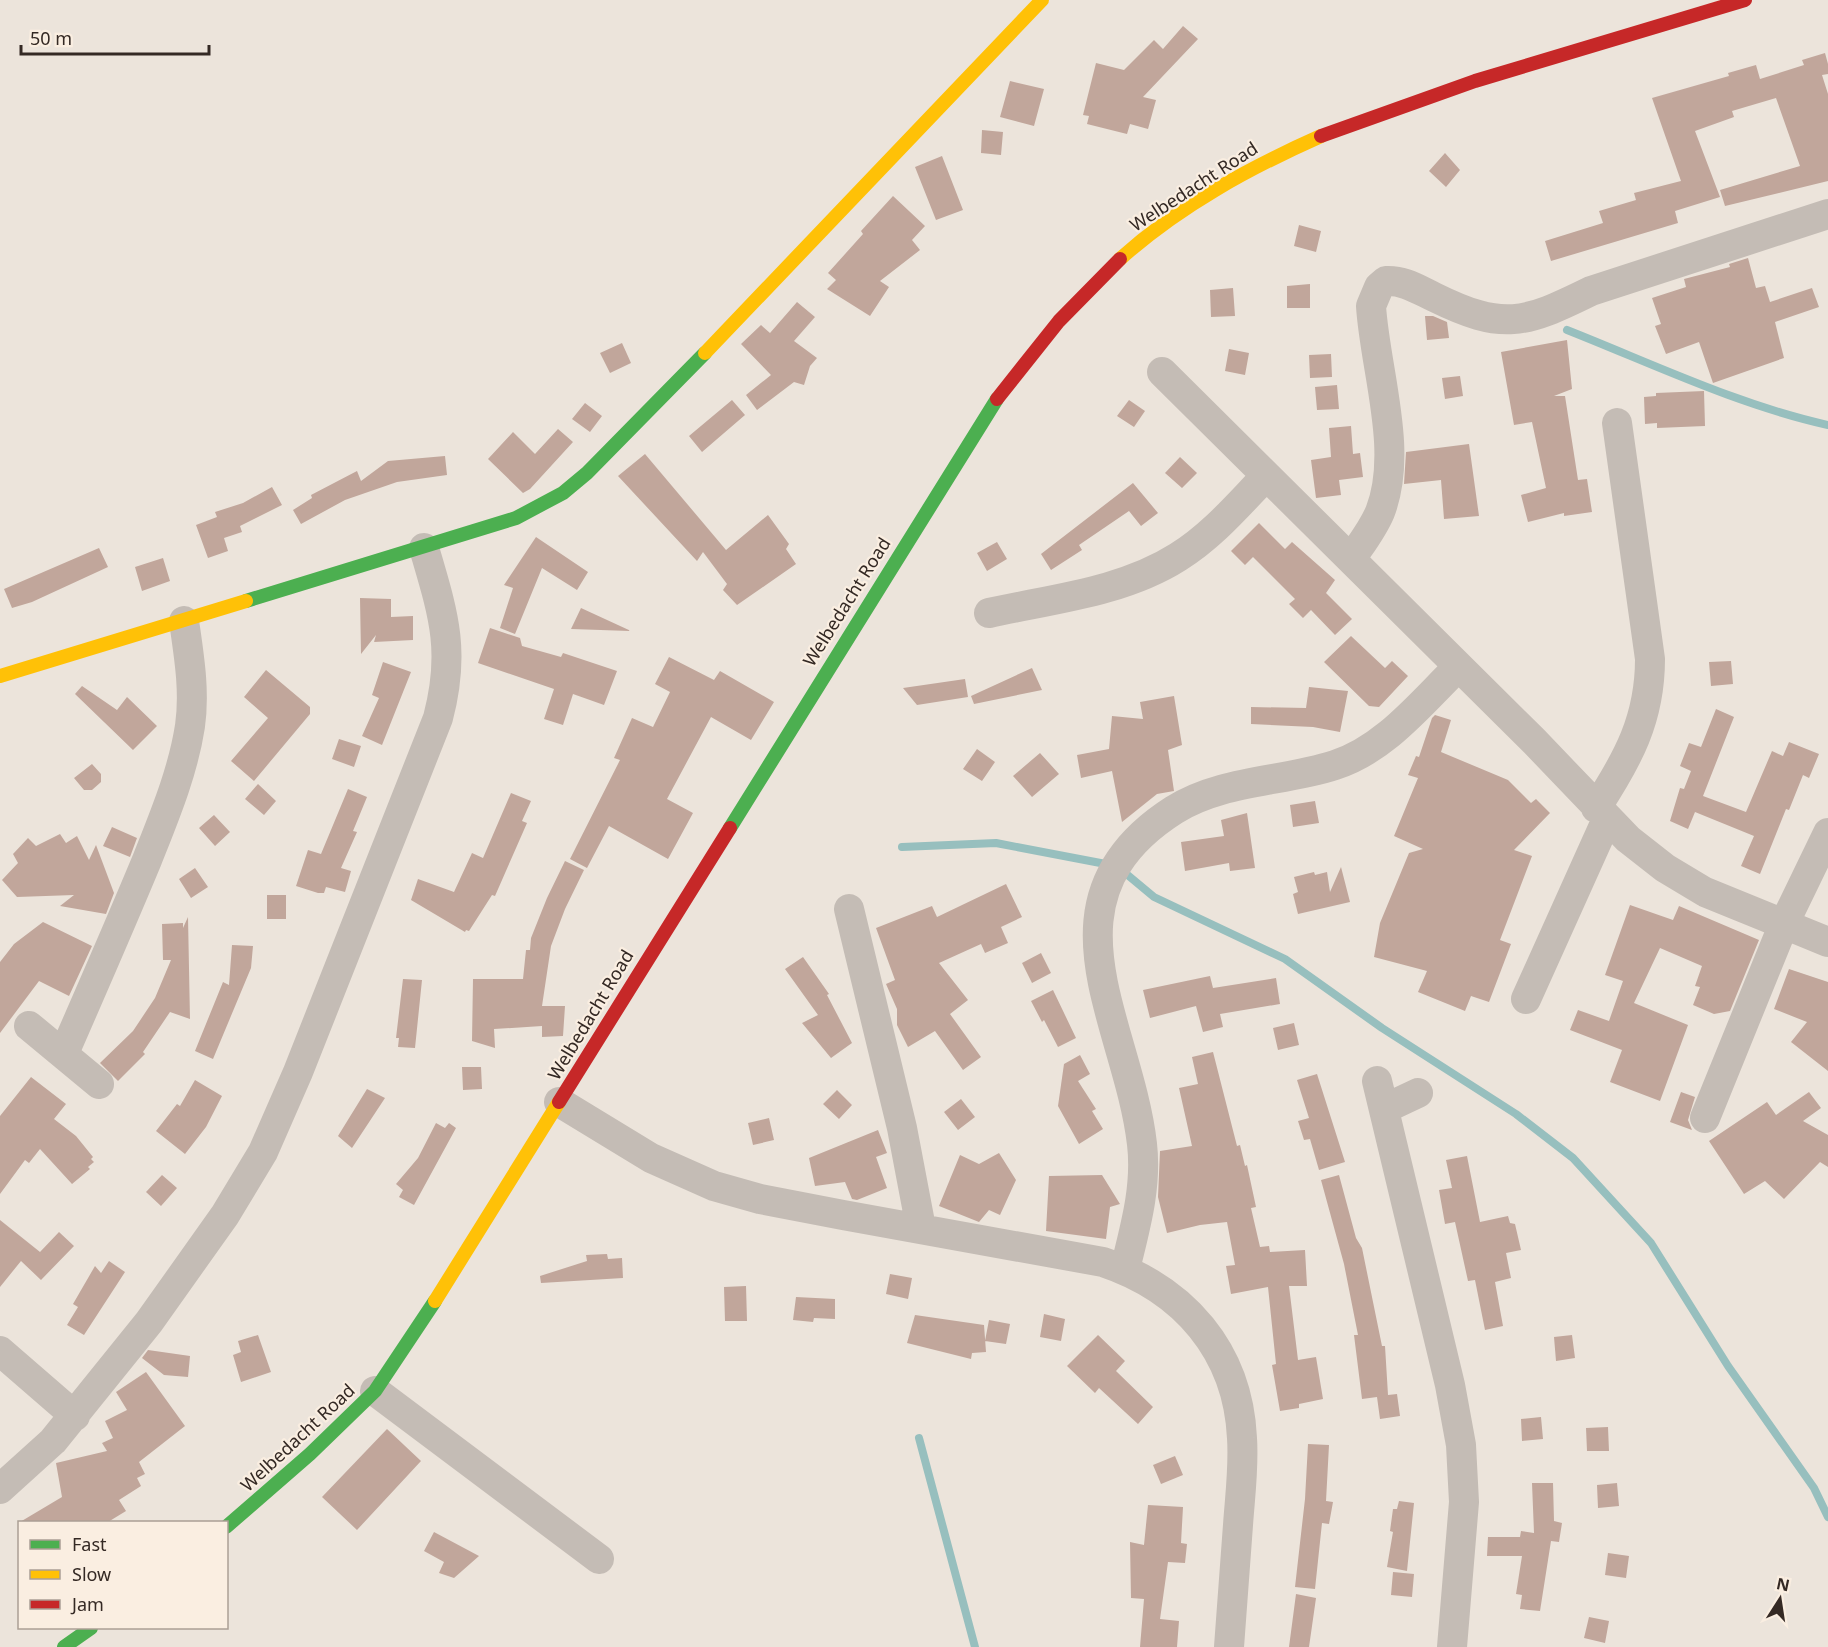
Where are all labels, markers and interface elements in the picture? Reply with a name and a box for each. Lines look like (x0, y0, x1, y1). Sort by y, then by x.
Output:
scale bar (21, 18, 208, 56)
text: 50 m (30, 26, 72, 50)
street label: Welbedacht Road (1125, 136, 1262, 236)
street label: Welbedacht Road (797, 532, 895, 670)
street label: Welbedacht Road (542, 945, 638, 1084)
street label: Welbedacht Road (235, 1378, 360, 1496)
legend (18, 1521, 228, 1629)
text: Fast (72, 1532, 107, 1556)
text: Slow (72, 1562, 111, 1586)
north arrow (1750, 1569, 1810, 1629)
text: N (1774, 1572, 1792, 1596)
text: Jam (70, 1592, 104, 1616)

